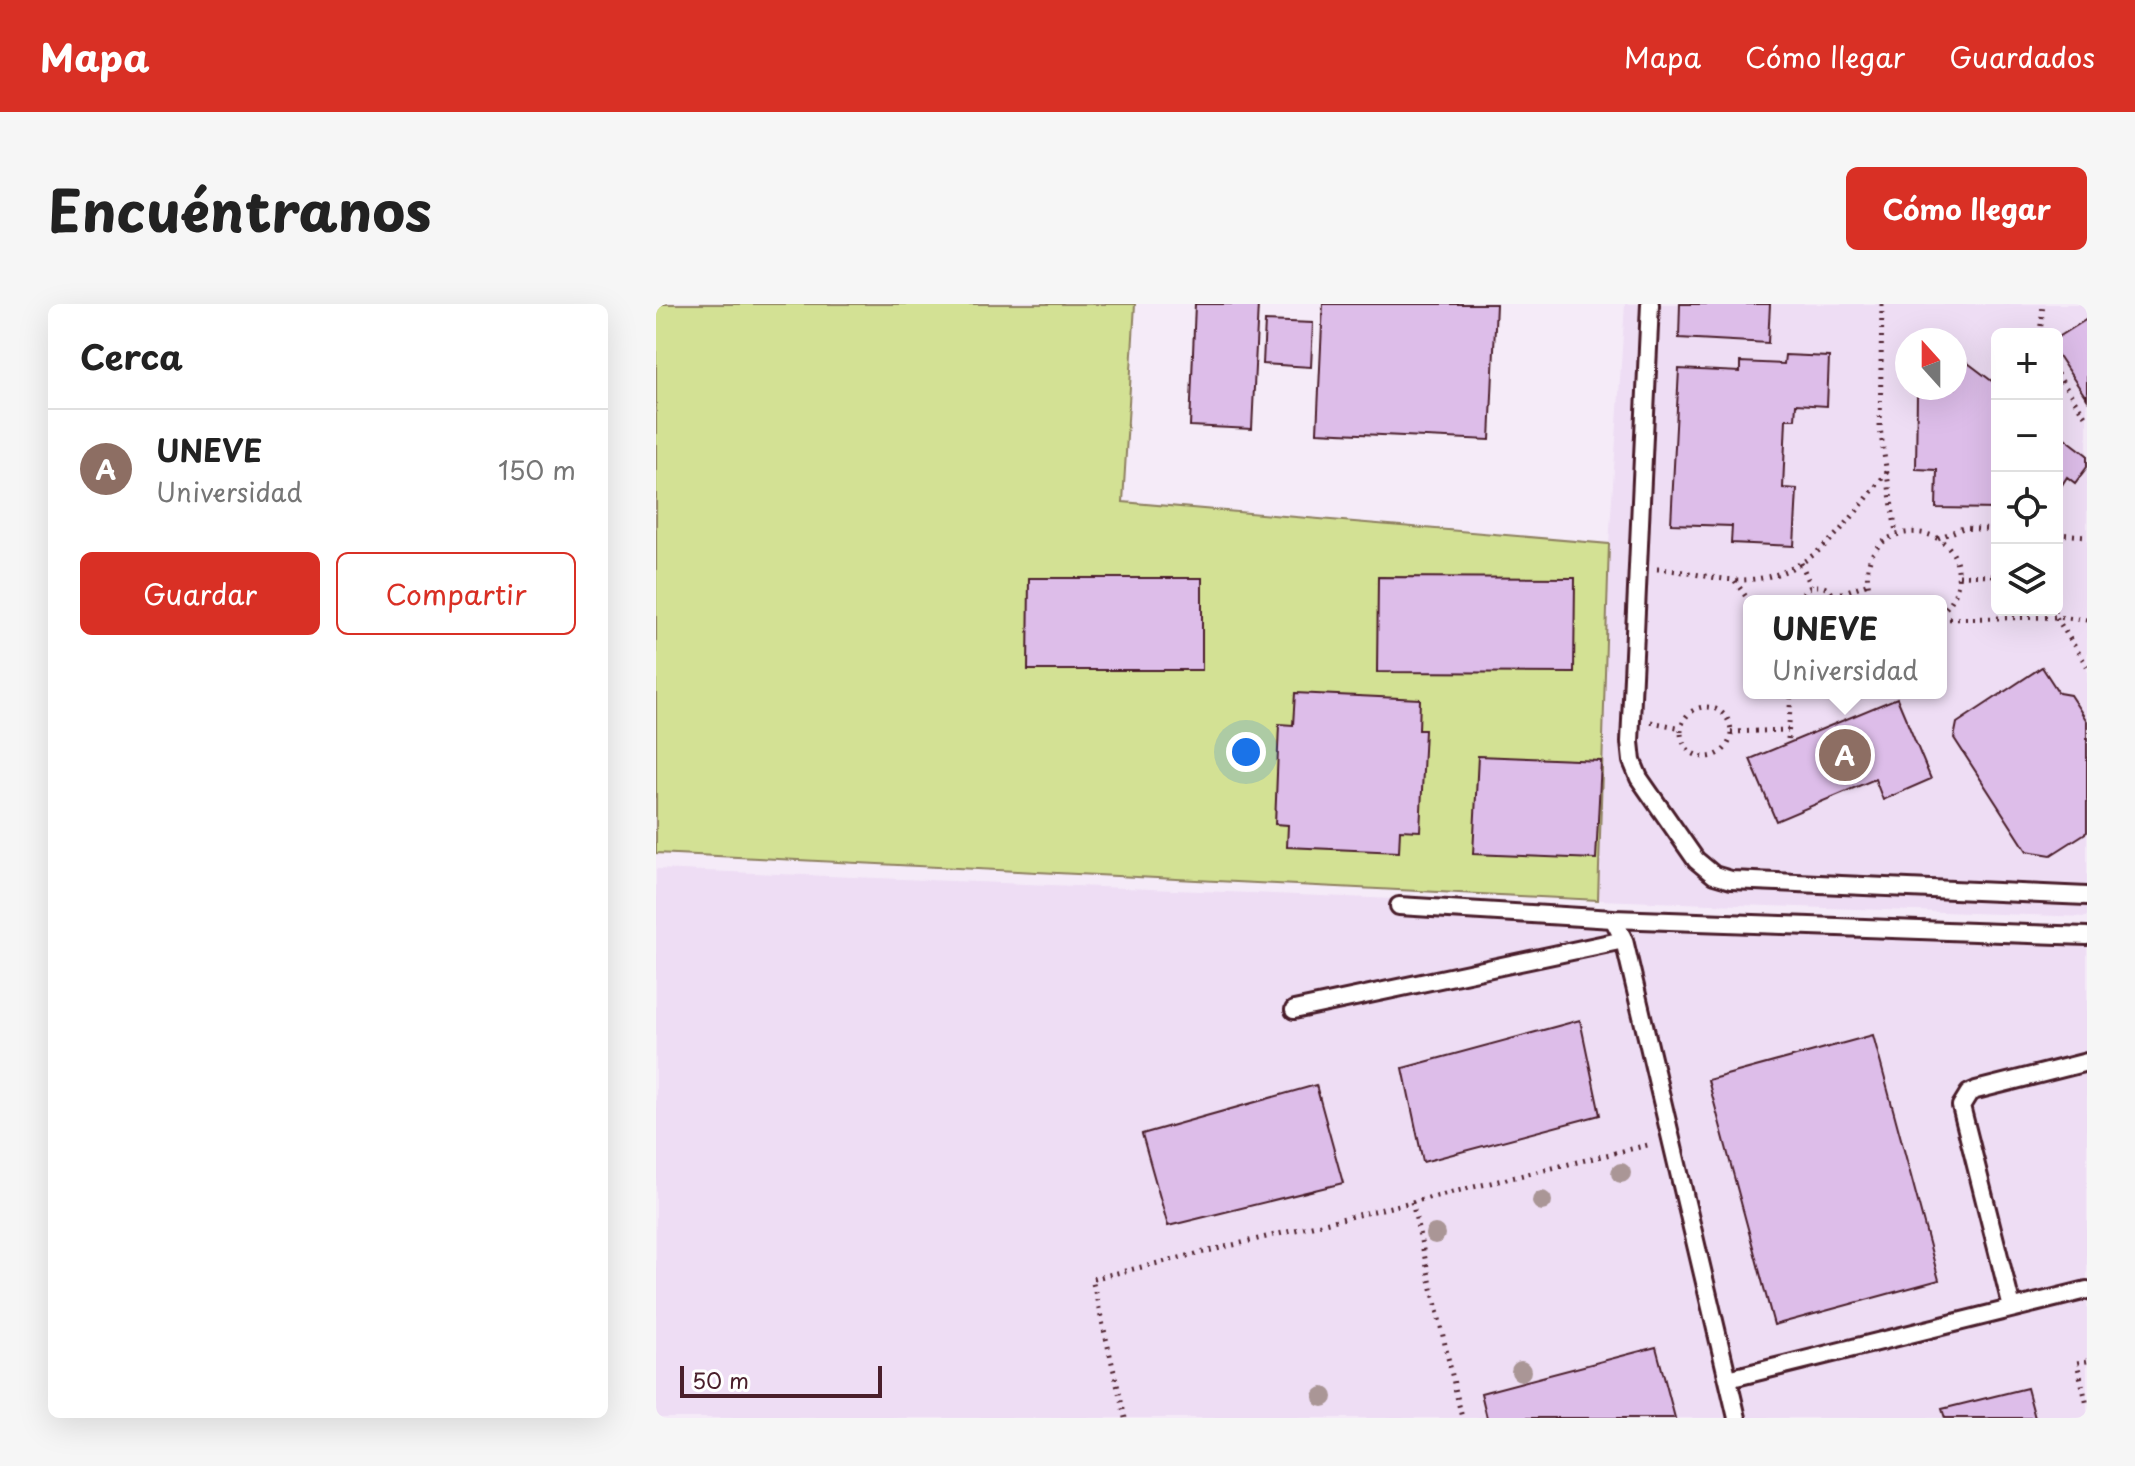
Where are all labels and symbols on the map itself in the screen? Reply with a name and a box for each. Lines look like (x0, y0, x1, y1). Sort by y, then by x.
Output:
north arrow (1895, 328, 1967, 400)
pin: A (1819, 725, 1871, 785)
your location (1226, 732, 1266, 772)
scale bar (680, 1362, 882, 1398)

